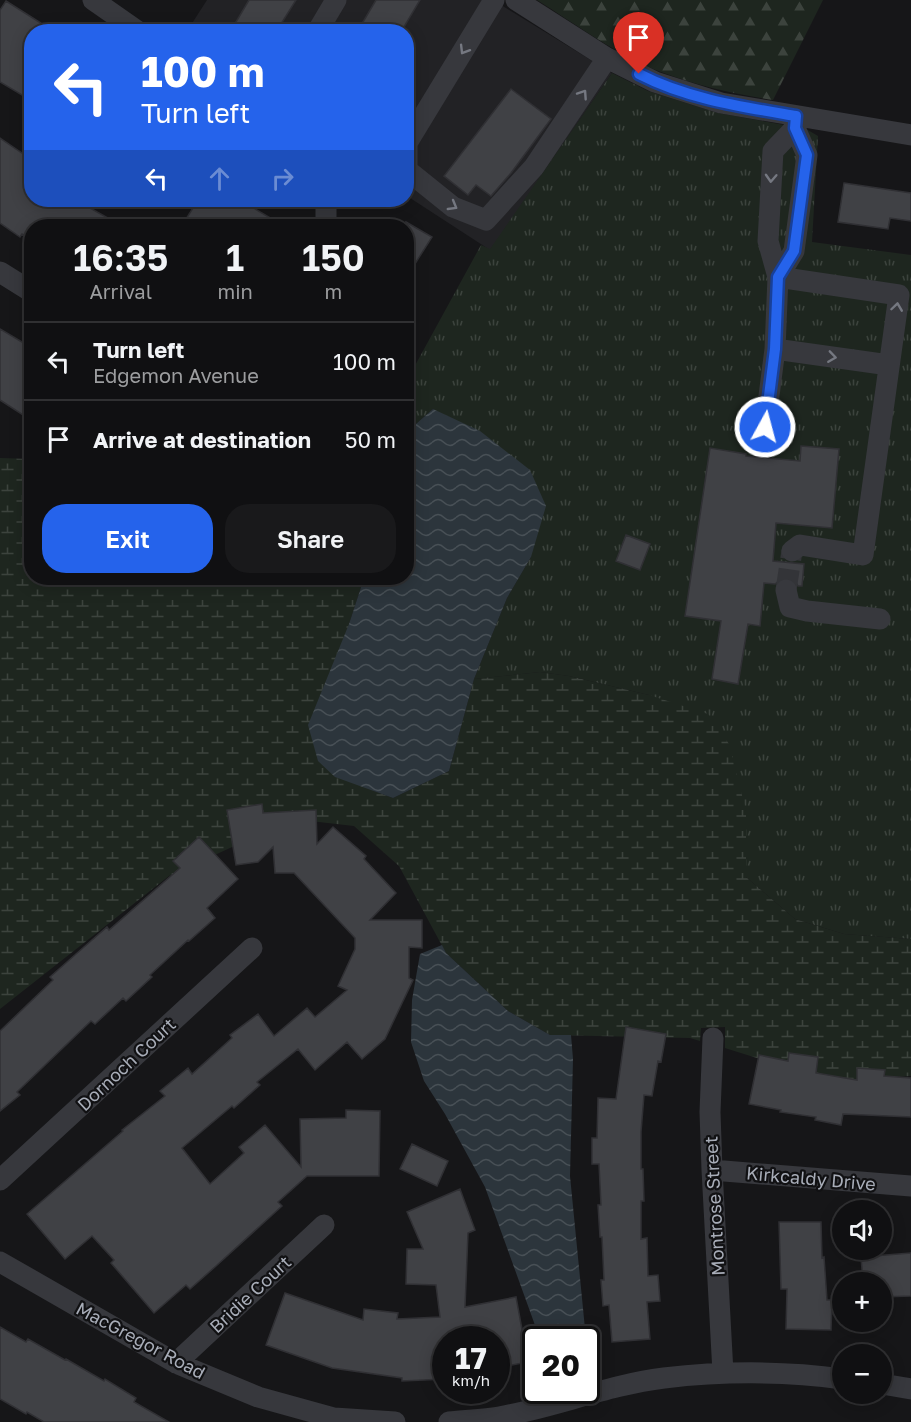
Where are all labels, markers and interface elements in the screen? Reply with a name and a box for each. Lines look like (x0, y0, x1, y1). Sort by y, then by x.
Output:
pin (613, 12, 664, 74)
icon: arrive (622, 21, 655, 54)
one-way arrow (459, 44, 471, 54)
text: 100 m (141, 46, 264, 96)
icon: left (42, 48, 120, 126)
one-way arrow (576, 89, 587, 100)
text: Turn left (141, 97, 250, 129)
icon: left (140, 162, 173, 195)
icon: ahead (203, 162, 236, 195)
icon: right (266, 162, 299, 195)
one-way arrow (765, 173, 778, 182)
one-way arrow (447, 199, 457, 210)
text: 16:35 (73, 236, 168, 279)
text: 1 (226, 236, 244, 279)
text: 150 (302, 236, 365, 279)
text: Arrival (89, 279, 152, 303)
text: min (217, 279, 253, 303)
text: m (325, 279, 342, 303)
one-way arrow (890, 303, 903, 312)
text: Turn left (93, 336, 184, 363)
icon: left (42, 345, 75, 378)
text: 100 m (333, 348, 396, 375)
one-way arrow (827, 351, 837, 363)
text: Edgemon Avenue (93, 363, 259, 387)
position arrow (733, 395, 797, 459)
icon: arrive (42, 423, 75, 456)
text: Arrive at destination (93, 426, 311, 453)
text: 50 m (345, 426, 396, 453)
button: Exit (42, 504, 213, 573)
button: Share (225, 504, 396, 573)
street label: Dornoch Court (72, 1013, 180, 1115)
street label: Montrose Street (699, 1136, 729, 1276)
street label: Kirkcaldy Drive (745, 1161, 877, 1195)
map controls (832, 1200, 892, 1404)
button: sound (832, 1200, 892, 1260)
street label: Bridie Court (205, 1251, 295, 1337)
button: + (832, 1272, 892, 1332)
street label: MacGregor Road (73, 1297, 209, 1383)
speed limit sign: 20 (522, 1326, 600, 1404)
text: 17 (455, 1340, 487, 1376)
button: − (832, 1344, 892, 1404)
text: km/h (452, 1371, 490, 1389)

